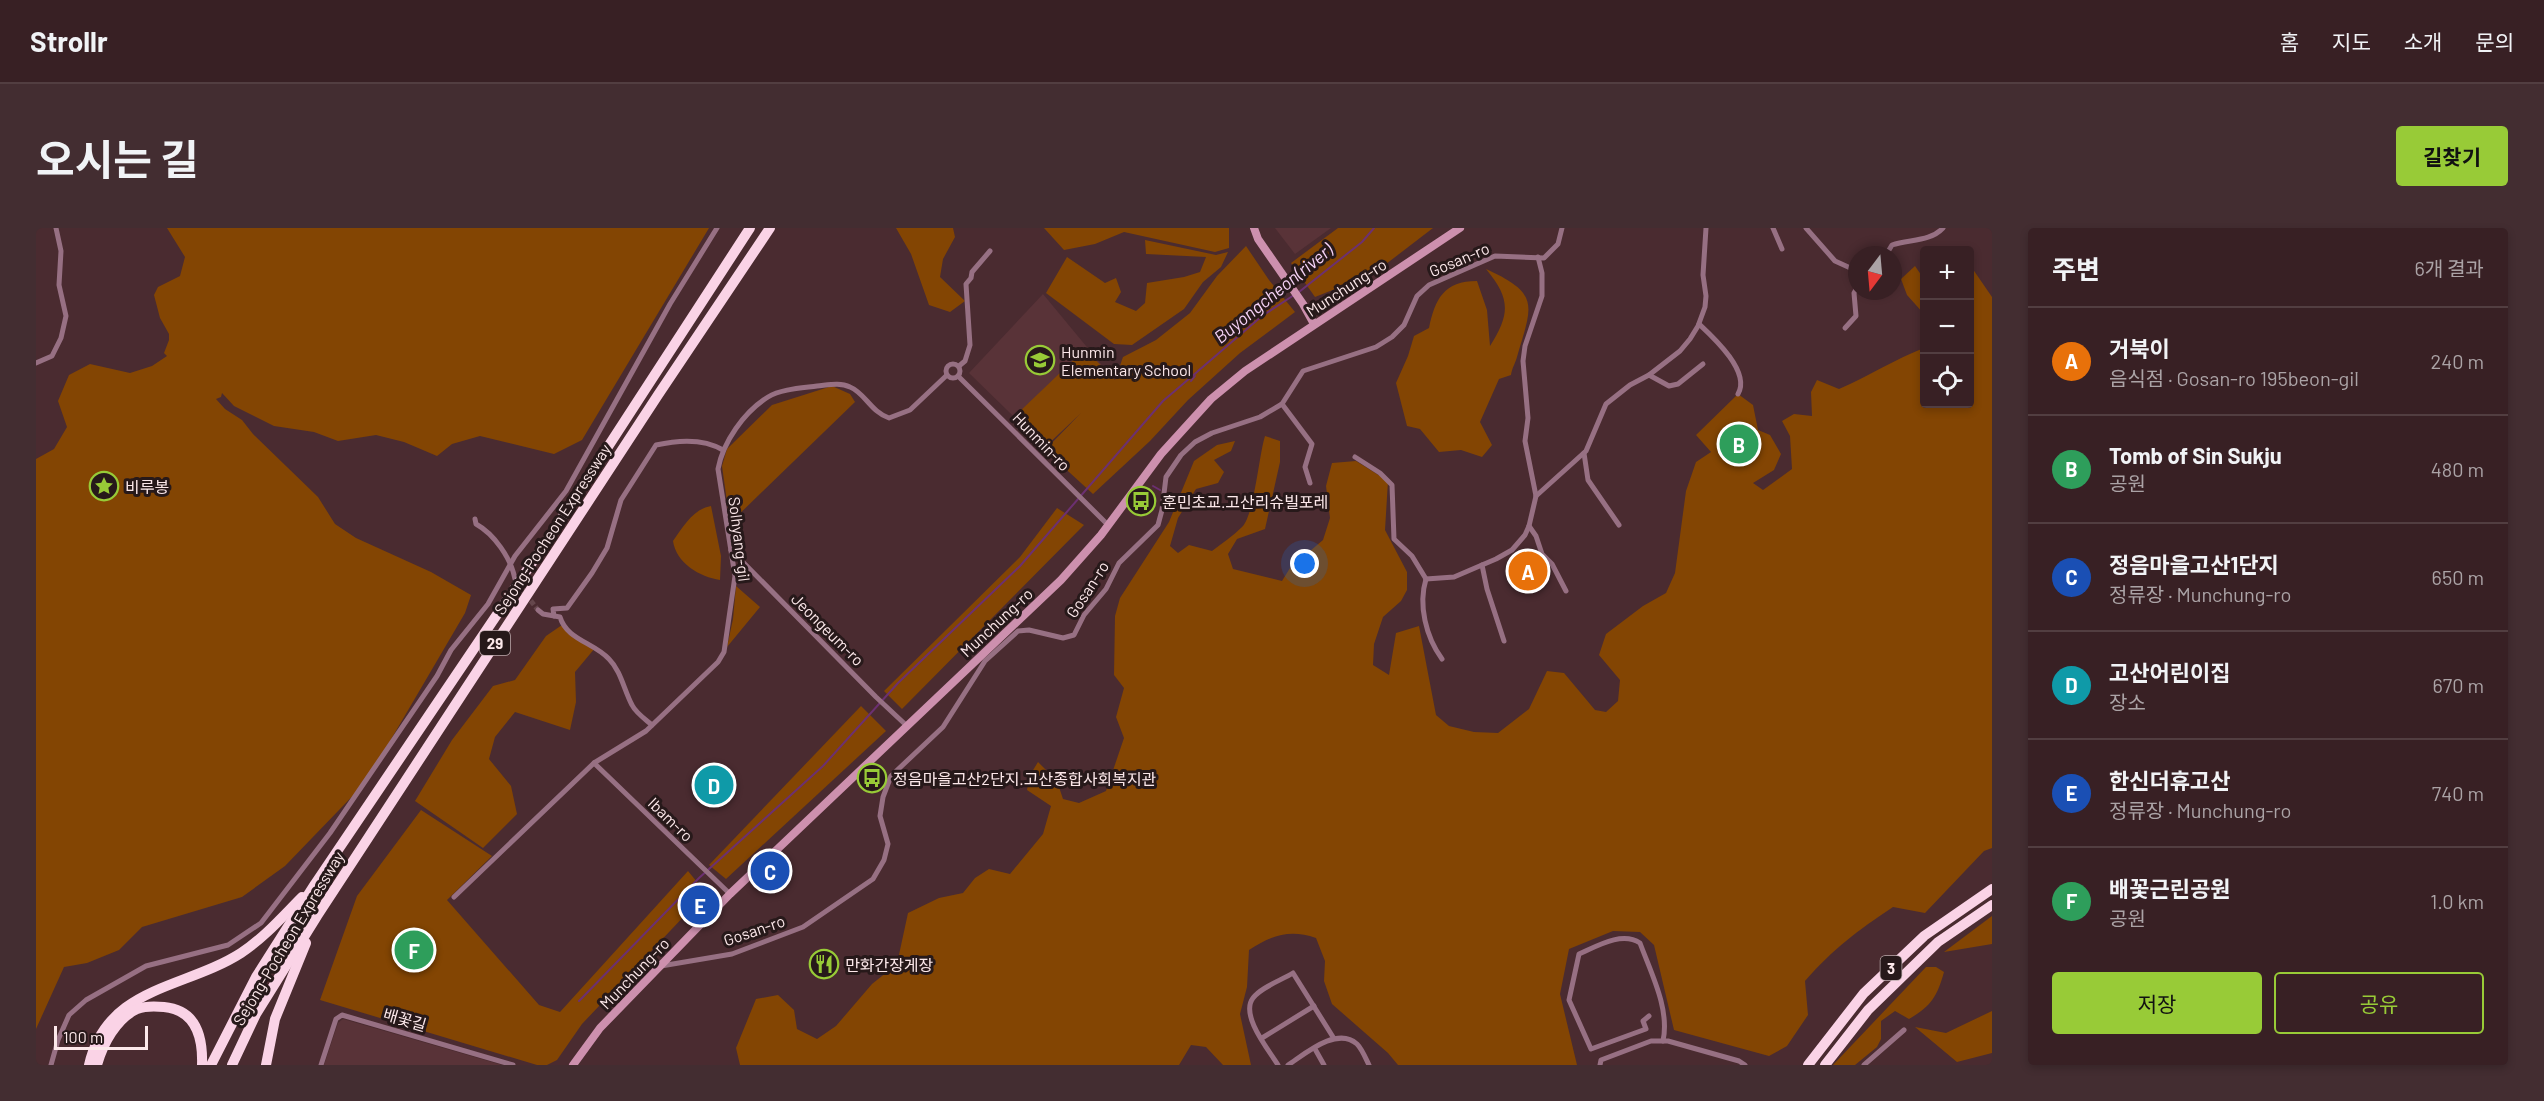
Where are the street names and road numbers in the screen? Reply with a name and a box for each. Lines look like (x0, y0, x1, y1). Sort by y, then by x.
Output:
street label: Gosan-ro (1426, 238, 1492, 280)
street label: Munchung-ro (1302, 254, 1390, 320)
street label: Hunmin-ro (1009, 408, 1075, 474)
street label: Sejong-Pocheon Expressway (490, 440, 615, 618)
street label: Solhyang-gil (725, 495, 755, 583)
street label: Gosan-ro (1062, 557, 1112, 621)
street label: Munchung-ro (956, 584, 1036, 660)
street label: Jeongeum-ro (788, 589, 868, 669)
road number: 29 (480, 631, 510, 655)
street label: Ibam-ro (645, 793, 697, 845)
street label: Sejong-Pocheon Expressway (228, 847, 348, 1028)
street label: Gosan-ro (721, 911, 787, 949)
street label: Munchung-ro (595, 933, 673, 1013)
road number: 3 (1880, 956, 1902, 980)
street label: 배꽃길 (381, 1004, 429, 1034)

